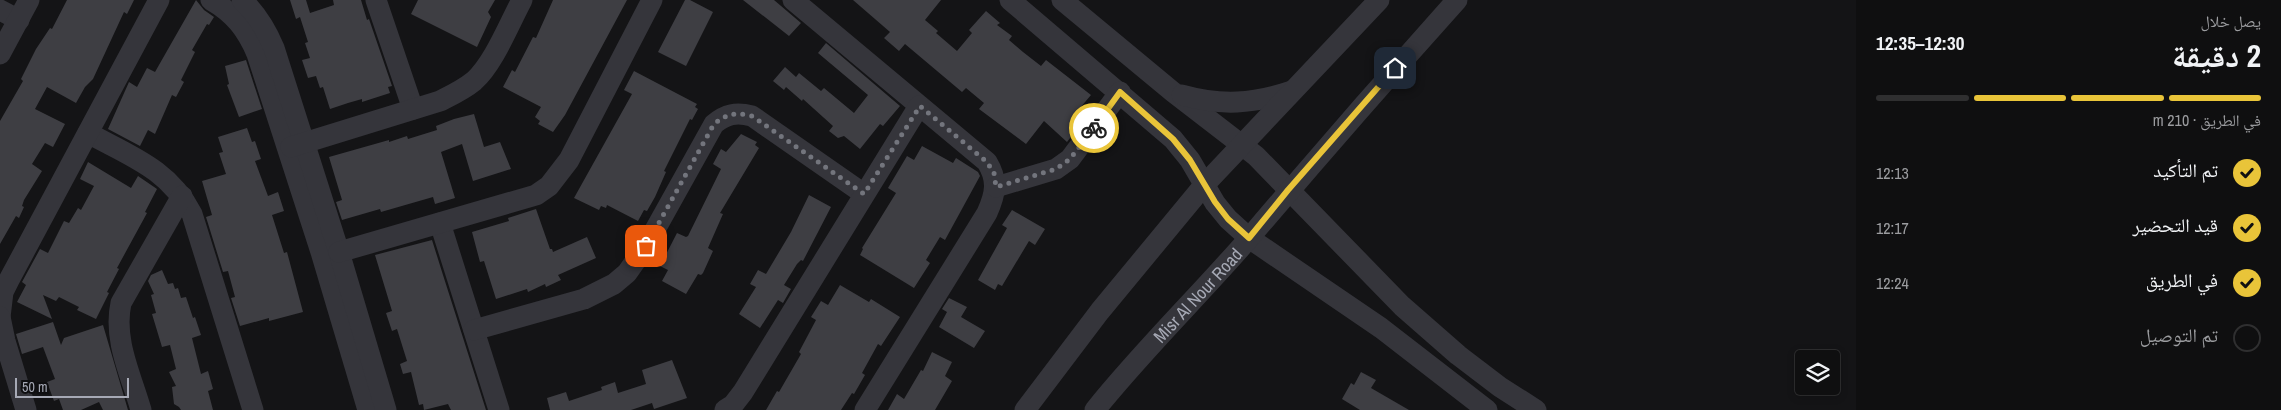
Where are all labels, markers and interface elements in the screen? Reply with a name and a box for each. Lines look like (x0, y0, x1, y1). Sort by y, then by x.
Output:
text: يصل خلال (2201, 10, 2261, 32)
text: 12:30–12:35 (1876, 30, 1964, 56)
text: 2 دقيقة (2172, 34, 2261, 77)
pin (1374, 47, 1416, 89)
icon: home (1381, 54, 1409, 82)
courier (1069, 103, 1119, 153)
text: في الطريق · 210 m (2153, 109, 2261, 131)
icon: bike (1080, 114, 1108, 142)
text: تم التأكيد (2153, 157, 2218, 183)
icon: check (2233, 159, 2261, 187)
text: 12:13 (1876, 162, 1909, 184)
text: قيد التحضير (2132, 212, 2218, 238)
icon: check (2233, 214, 2261, 242)
text: 12:17 (1876, 217, 1909, 239)
pin (625, 225, 667, 267)
icon: bag (632, 232, 660, 260)
street label: Misr Al Nour Road (1147, 242, 1247, 348)
text: في الطريق (2146, 267, 2218, 293)
icon: check (2233, 269, 2261, 297)
text: 12:24 (1876, 272, 1909, 294)
text: تم التوصيل (2140, 322, 2218, 348)
map controls (1795, 350, 1840, 395)
button: layers (1795, 350, 1840, 395)
scale bar (15, 375, 129, 398)
text: 50 m (22, 378, 48, 396)

